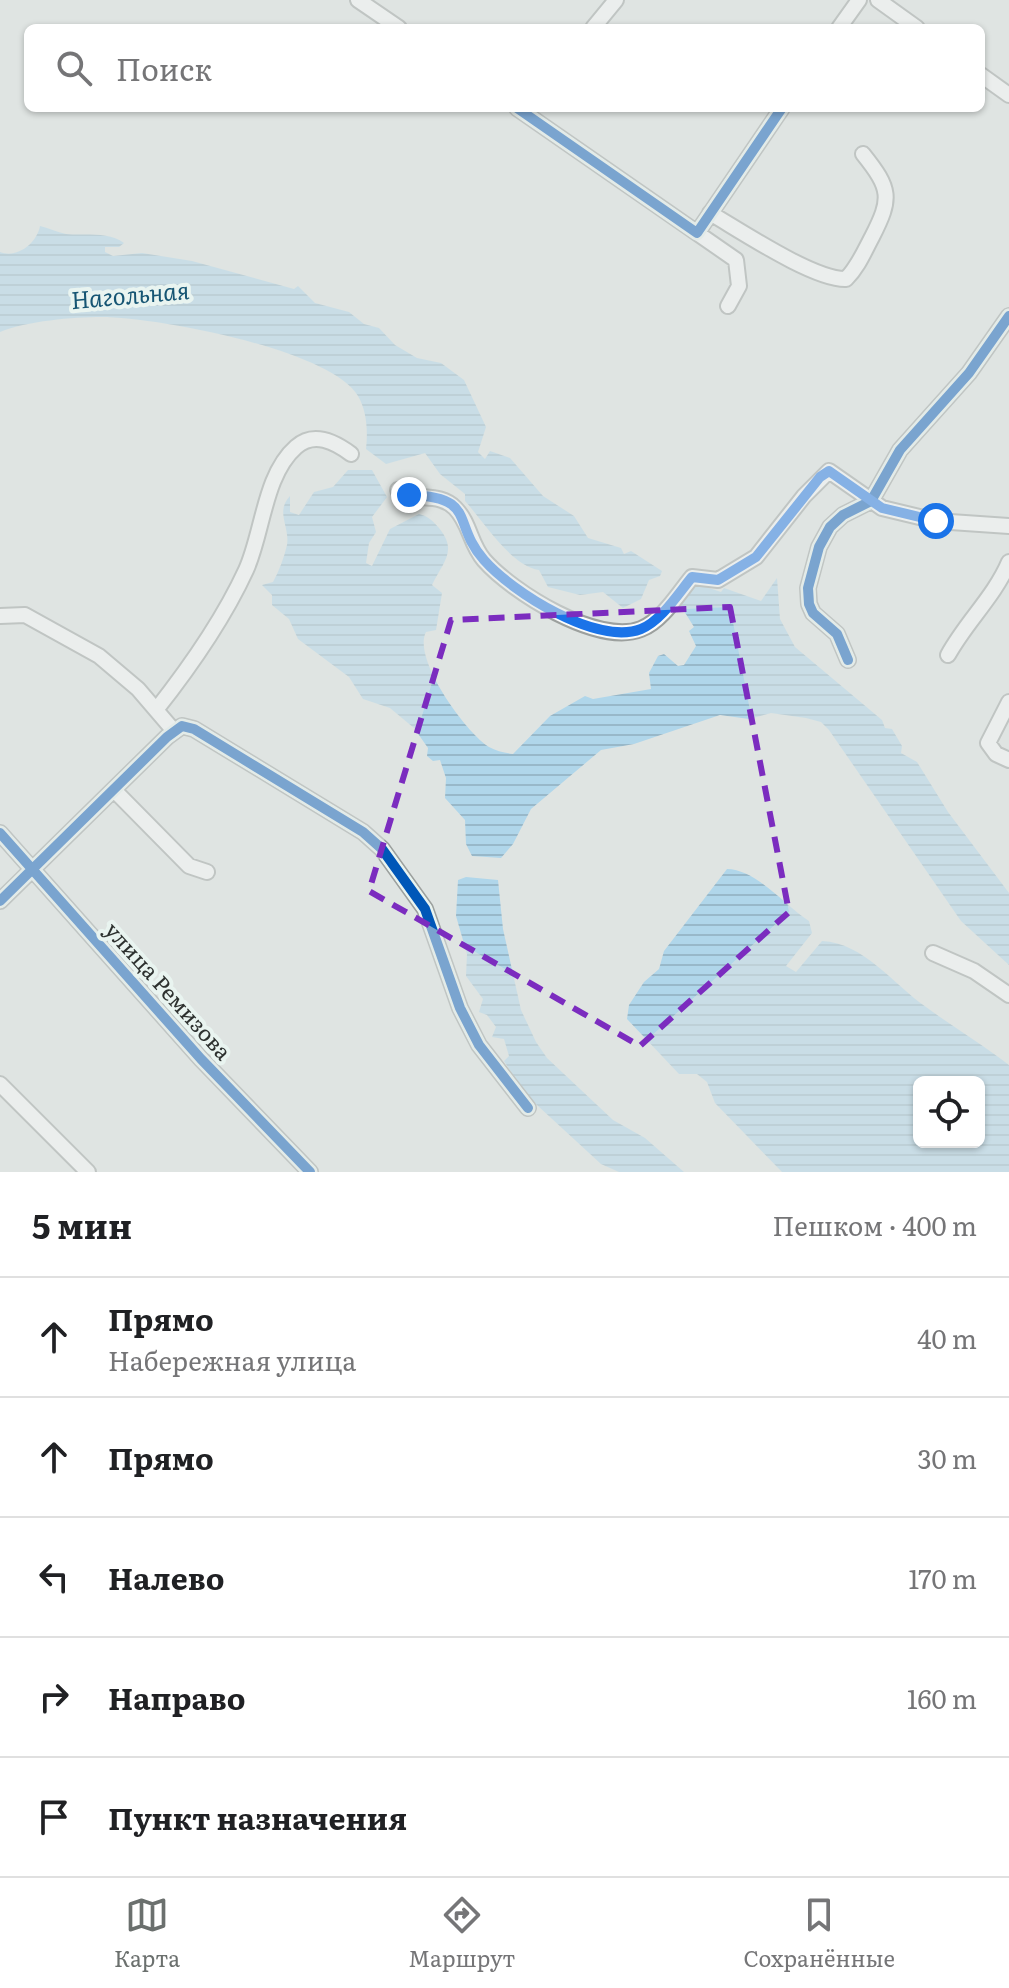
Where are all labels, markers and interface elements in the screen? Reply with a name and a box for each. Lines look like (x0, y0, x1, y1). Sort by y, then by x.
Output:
search box (24, 24, 985, 112)
icon: search (52, 46, 96, 90)
text: Поиск (116, 46, 212, 90)
water label: Нагольная (69, 271, 191, 316)
route end (391, 477, 427, 513)
route start (918, 503, 954, 539)
street label: улица Ремизова (98, 914, 240, 1067)
map controls (913, 1076, 985, 1148)
button: locate (913, 1076, 985, 1148)
text: 5 мин (32, 1199, 132, 1249)
text: Пешком · 400 m (772, 1205, 977, 1244)
text: Прямо (108, 1296, 214, 1340)
icon: ahead (32, 1315, 76, 1359)
text: 40 m (917, 1318, 977, 1357)
text: Набережная улица (108, 1340, 356, 1379)
icon: ahead (32, 1435, 76, 1479)
text: Прямо (108, 1435, 214, 1479)
text: 30 m (917, 1438, 977, 1477)
icon: left (32, 1555, 76, 1599)
text: Налево (108, 1555, 224, 1599)
text: 170 m (909, 1558, 977, 1597)
icon: right (32, 1675, 76, 1719)
text: Направо (108, 1675, 246, 1719)
text: 160 m (907, 1678, 977, 1717)
icon: arrive (32, 1795, 76, 1839)
text: Пункт назначения (108, 1795, 407, 1839)
tab: Карта (114, 1893, 180, 1974)
tab: Маршрут (408, 1893, 515, 1974)
tab: Сохранённые (743, 1893, 895, 1974)

